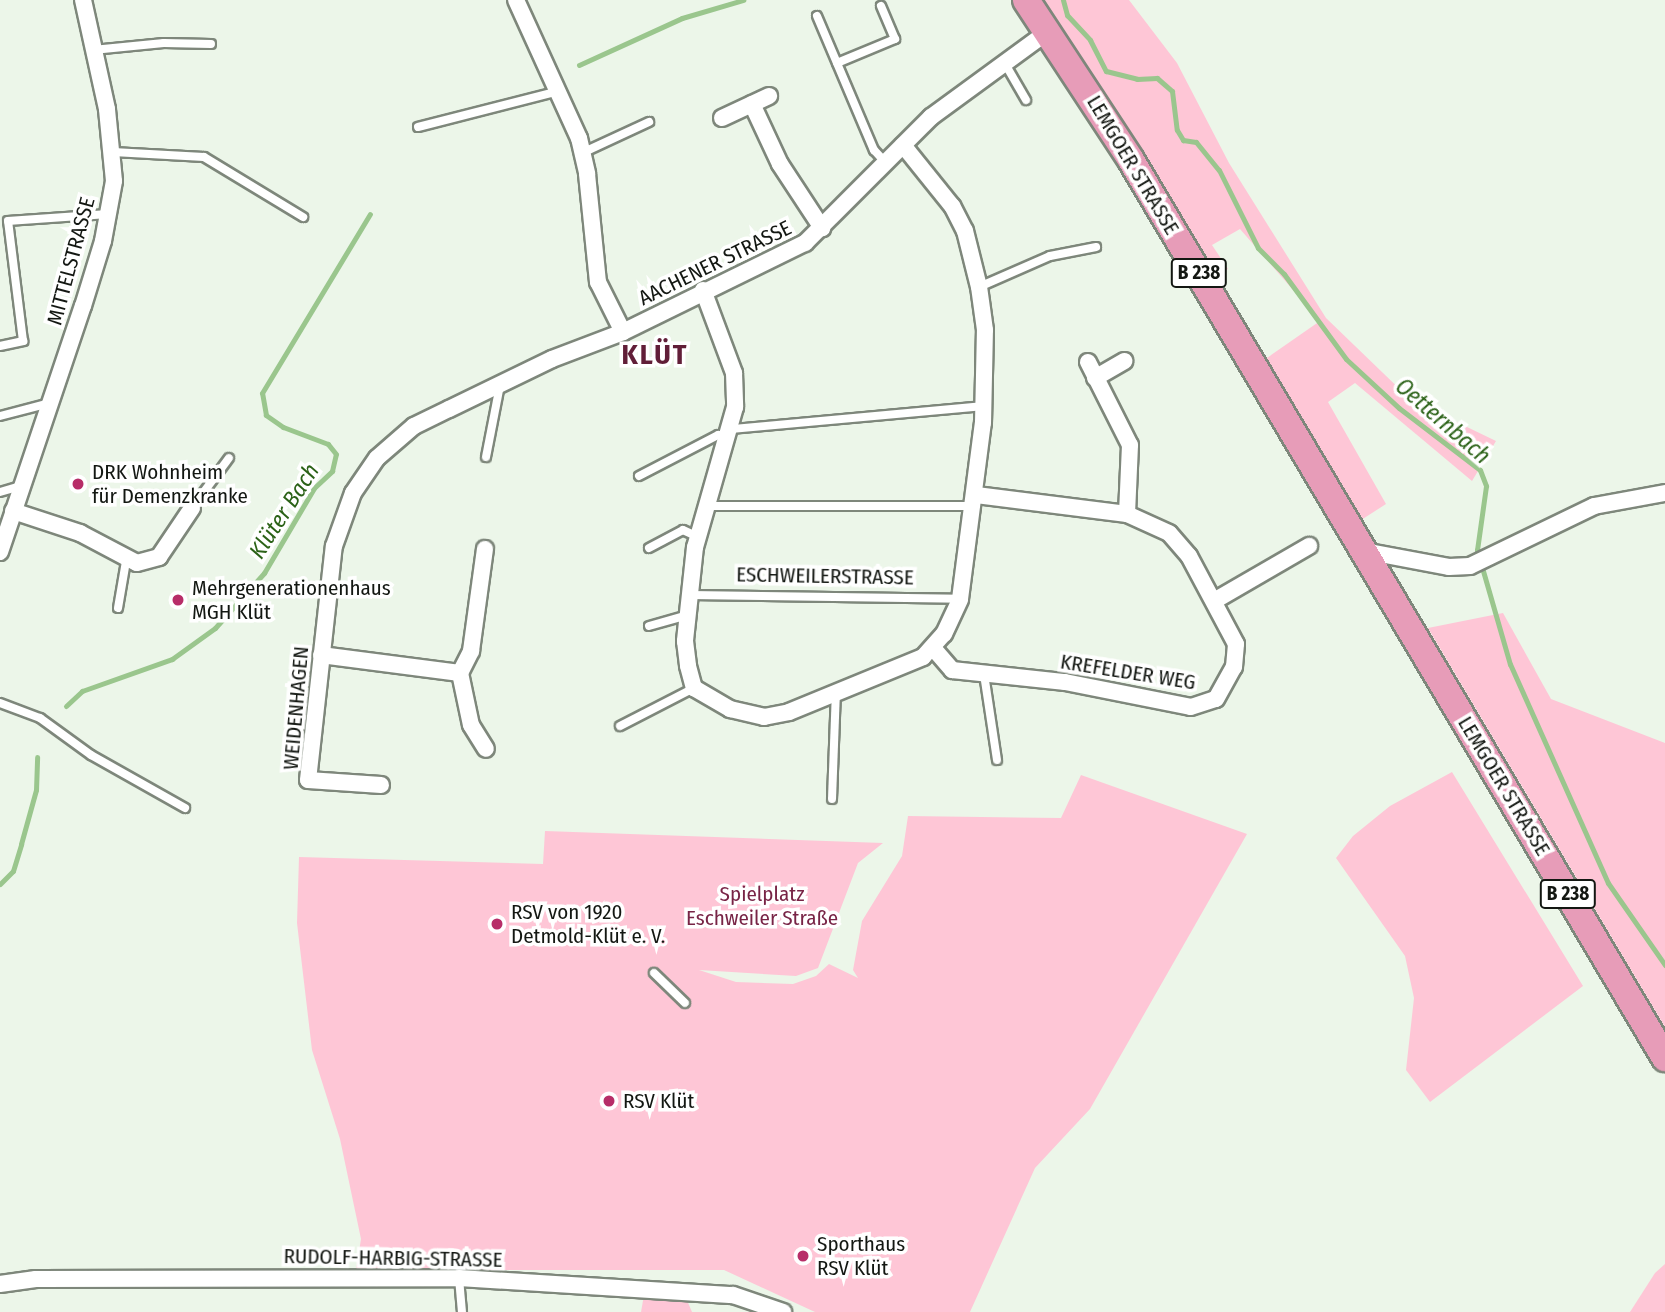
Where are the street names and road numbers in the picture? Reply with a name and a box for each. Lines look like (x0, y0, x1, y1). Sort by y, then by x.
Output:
street label: LEMGOER STRASSE (1082, 91, 1184, 239)
street label: MITTELSTRASSE (42, 194, 100, 328)
street label: AACHENER STRASSE (635, 215, 795, 311)
road number: B 238 (1169, 258, 1229, 288)
street label: ESCHWEILERSTRASSE (736, 562, 914, 590)
street label: WEIDENHAGEN (278, 645, 314, 771)
street label: KREFELDER WEG (1059, 649, 1197, 695)
street label: LEMGOER STRASSE (1453, 712, 1555, 860)
road number: B 238 (1538, 878, 1598, 909)
street label: RUDOLF-HARBIG-STRASSE (283, 1243, 503, 1273)

